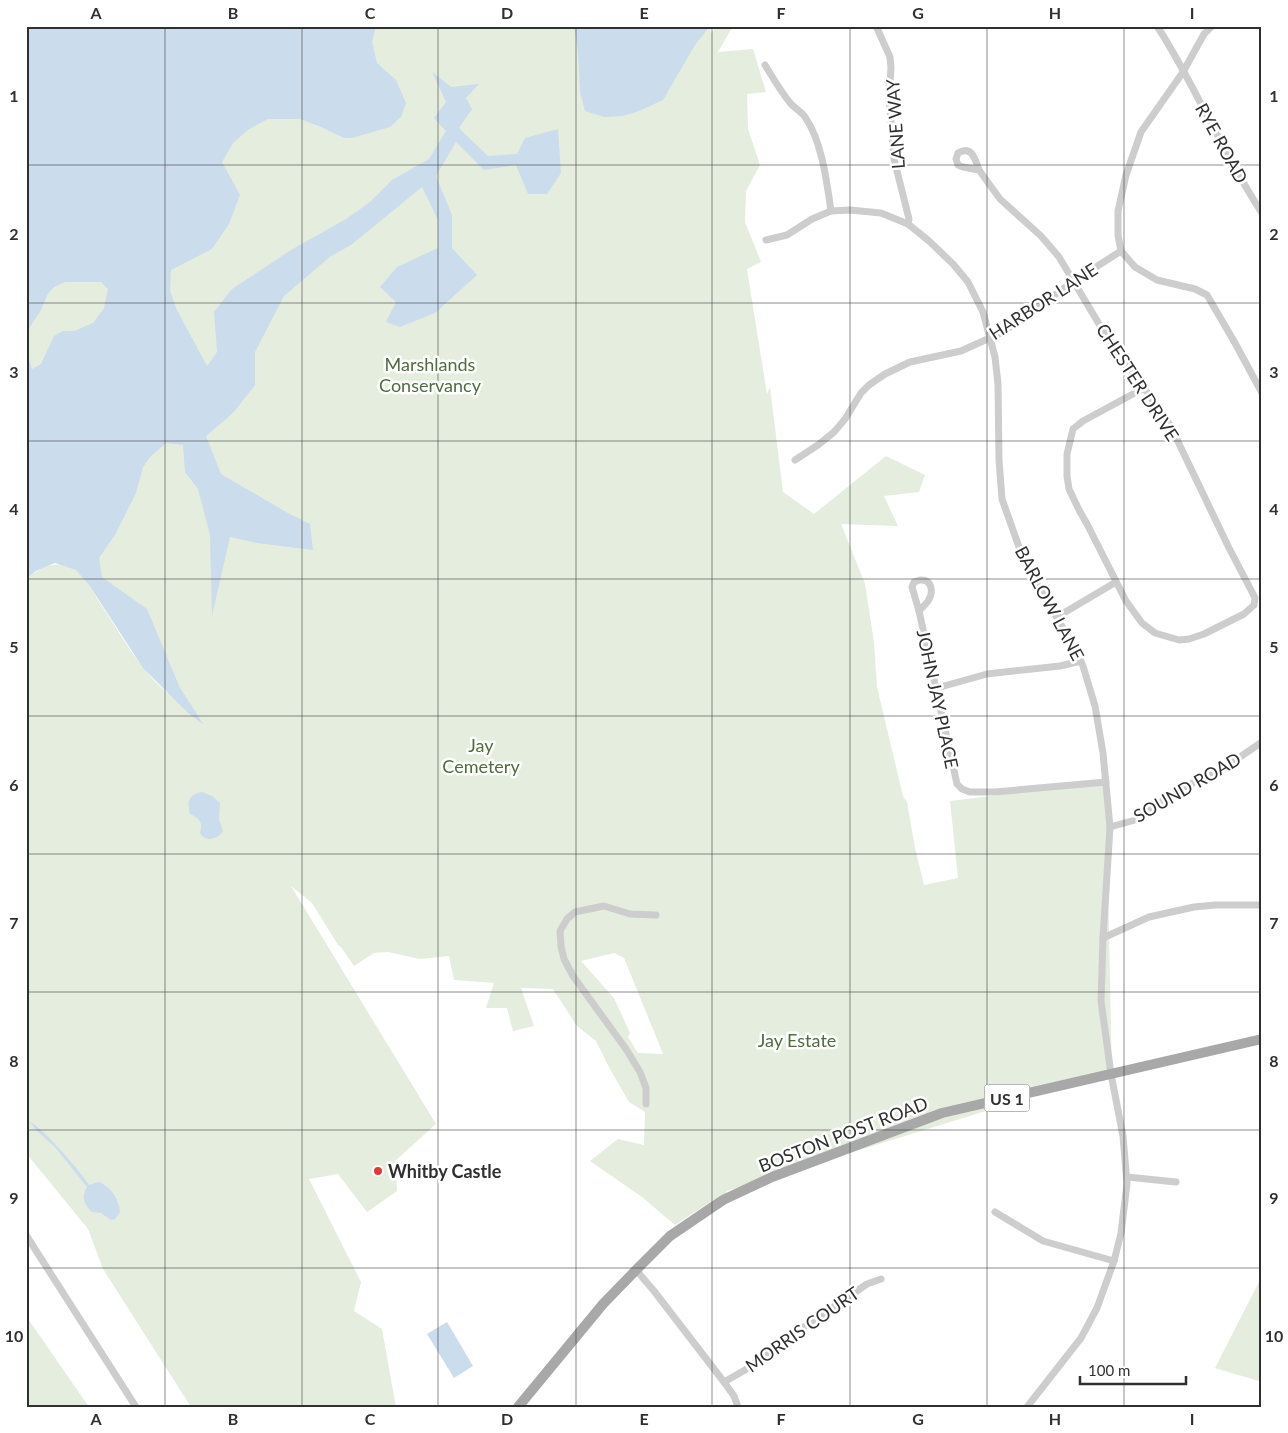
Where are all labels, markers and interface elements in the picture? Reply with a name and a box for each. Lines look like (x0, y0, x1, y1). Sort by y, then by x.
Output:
text: A (89, 3, 102, 22)
text: B (228, 3, 238, 22)
text: C (365, 3, 376, 22)
text: D (501, 3, 513, 22)
text: E (639, 3, 649, 22)
text: F (776, 3, 786, 22)
text: G (912, 3, 924, 22)
text: H (1049, 3, 1061, 22)
text: I (1190, 3, 1194, 22)
street label: LANE WAY (881, 78, 909, 170)
text: 1 (9, 86, 19, 105)
text: 1 (1269, 86, 1279, 105)
street label: RYE ROAD (1191, 99, 1253, 187)
text: 2 (9, 224, 19, 243)
text: 2 (1269, 224, 1279, 243)
street label: HARBOR LANE (985, 258, 1101, 344)
street label: CHESTER DRIVE (1092, 319, 1184, 445)
park label: Marshlands Conservancy (379, 353, 482, 396)
text: 3 (9, 362, 19, 381)
text: 3 (1269, 362, 1279, 381)
text: 4 (9, 499, 19, 518)
text: 4 (1269, 499, 1279, 518)
street label: BARLOW LANE (1011, 542, 1089, 664)
street label: JOHN JAY PLACE (913, 628, 963, 770)
text: 5 (9, 637, 19, 656)
text: 5 (1269, 637, 1279, 656)
park label: Jay Cemetery (442, 734, 520, 777)
street label: SOUND ROAD (1129, 747, 1245, 827)
text: 6 (9, 775, 19, 794)
text: 6 (1269, 775, 1279, 794)
text: 7 (9, 913, 19, 932)
text: 7 (1269, 913, 1279, 932)
park label: Jay Estate (758, 1029, 836, 1051)
text: 8 (9, 1051, 19, 1070)
text: 8 (1269, 1051, 1279, 1070)
road number: US 1 (984, 1084, 1030, 1112)
street label: BOSTON POST ROAD (755, 1092, 931, 1176)
place label: Whitby Castle (388, 1160, 502, 1182)
marker: Whitby Castle (372, 1165, 384, 1177)
text: 9 (9, 1188, 19, 1207)
text: 9 (1269, 1188, 1279, 1207)
street label: MORRIS COURT (741, 1281, 863, 1376)
text: 10 (5, 1326, 23, 1345)
text: 10 (1265, 1326, 1283, 1345)
scale bar (1080, 1353, 1187, 1385)
text: 100 m (1088, 1361, 1130, 1379)
text: A (89, 1409, 102, 1428)
text: B (228, 1409, 238, 1428)
text: C (365, 1409, 376, 1428)
text: D (501, 1409, 513, 1428)
text: E (639, 1409, 649, 1428)
text: F (776, 1409, 786, 1428)
text: G (912, 1409, 924, 1428)
text: H (1049, 1409, 1061, 1428)
text: I (1190, 1409, 1194, 1428)

